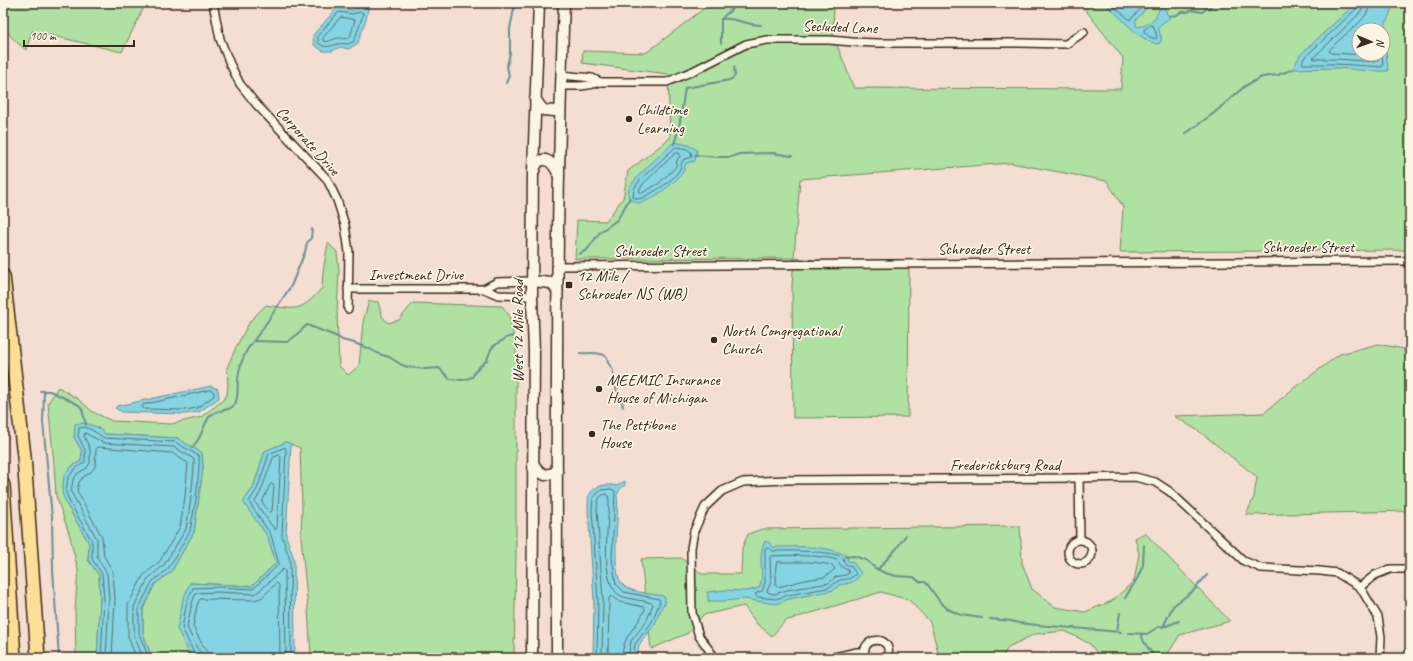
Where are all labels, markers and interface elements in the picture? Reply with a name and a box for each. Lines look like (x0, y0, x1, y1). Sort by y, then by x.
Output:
street label: Secluded Lane (802, 16, 880, 38)
scale bar (24, 22, 134, 48)
north arrow (1351, 22, 1391, 62)
text: 100 m (30, 28, 57, 44)
text: N (1374, 39, 1388, 48)
place label: Childtime Learning (637, 100, 689, 138)
street label: Corporate Drive (272, 102, 345, 181)
marker: Childtime Learning (624, 114, 634, 124)
street label: Schroeder Street (1262, 237, 1356, 257)
street label: Schroeder Street (938, 239, 1032, 259)
street label: Schroeder Street (614, 241, 708, 261)
street label: Investment Drive (369, 265, 465, 285)
place label: 12 Mile / Schroeder NS (WB) (577, 266, 687, 304)
street label: West 12 Mile Road (508, 277, 528, 383)
marker: 12 Mile / Schroeder NS (WB) (564, 280, 574, 290)
place label: North Congregational Church (722, 321, 843, 359)
marker: North Congregational Church (709, 335, 719, 345)
place label: MEEMIC Insurance House of Michigan (607, 370, 722, 408)
marker: MEEMIC Insurance House of Michigan (594, 384, 604, 394)
place label: The Pettibone House (600, 415, 677, 453)
marker: The Pettibone House (587, 429, 597, 439)
street label: Fredericksburg Road (950, 455, 1063, 475)

